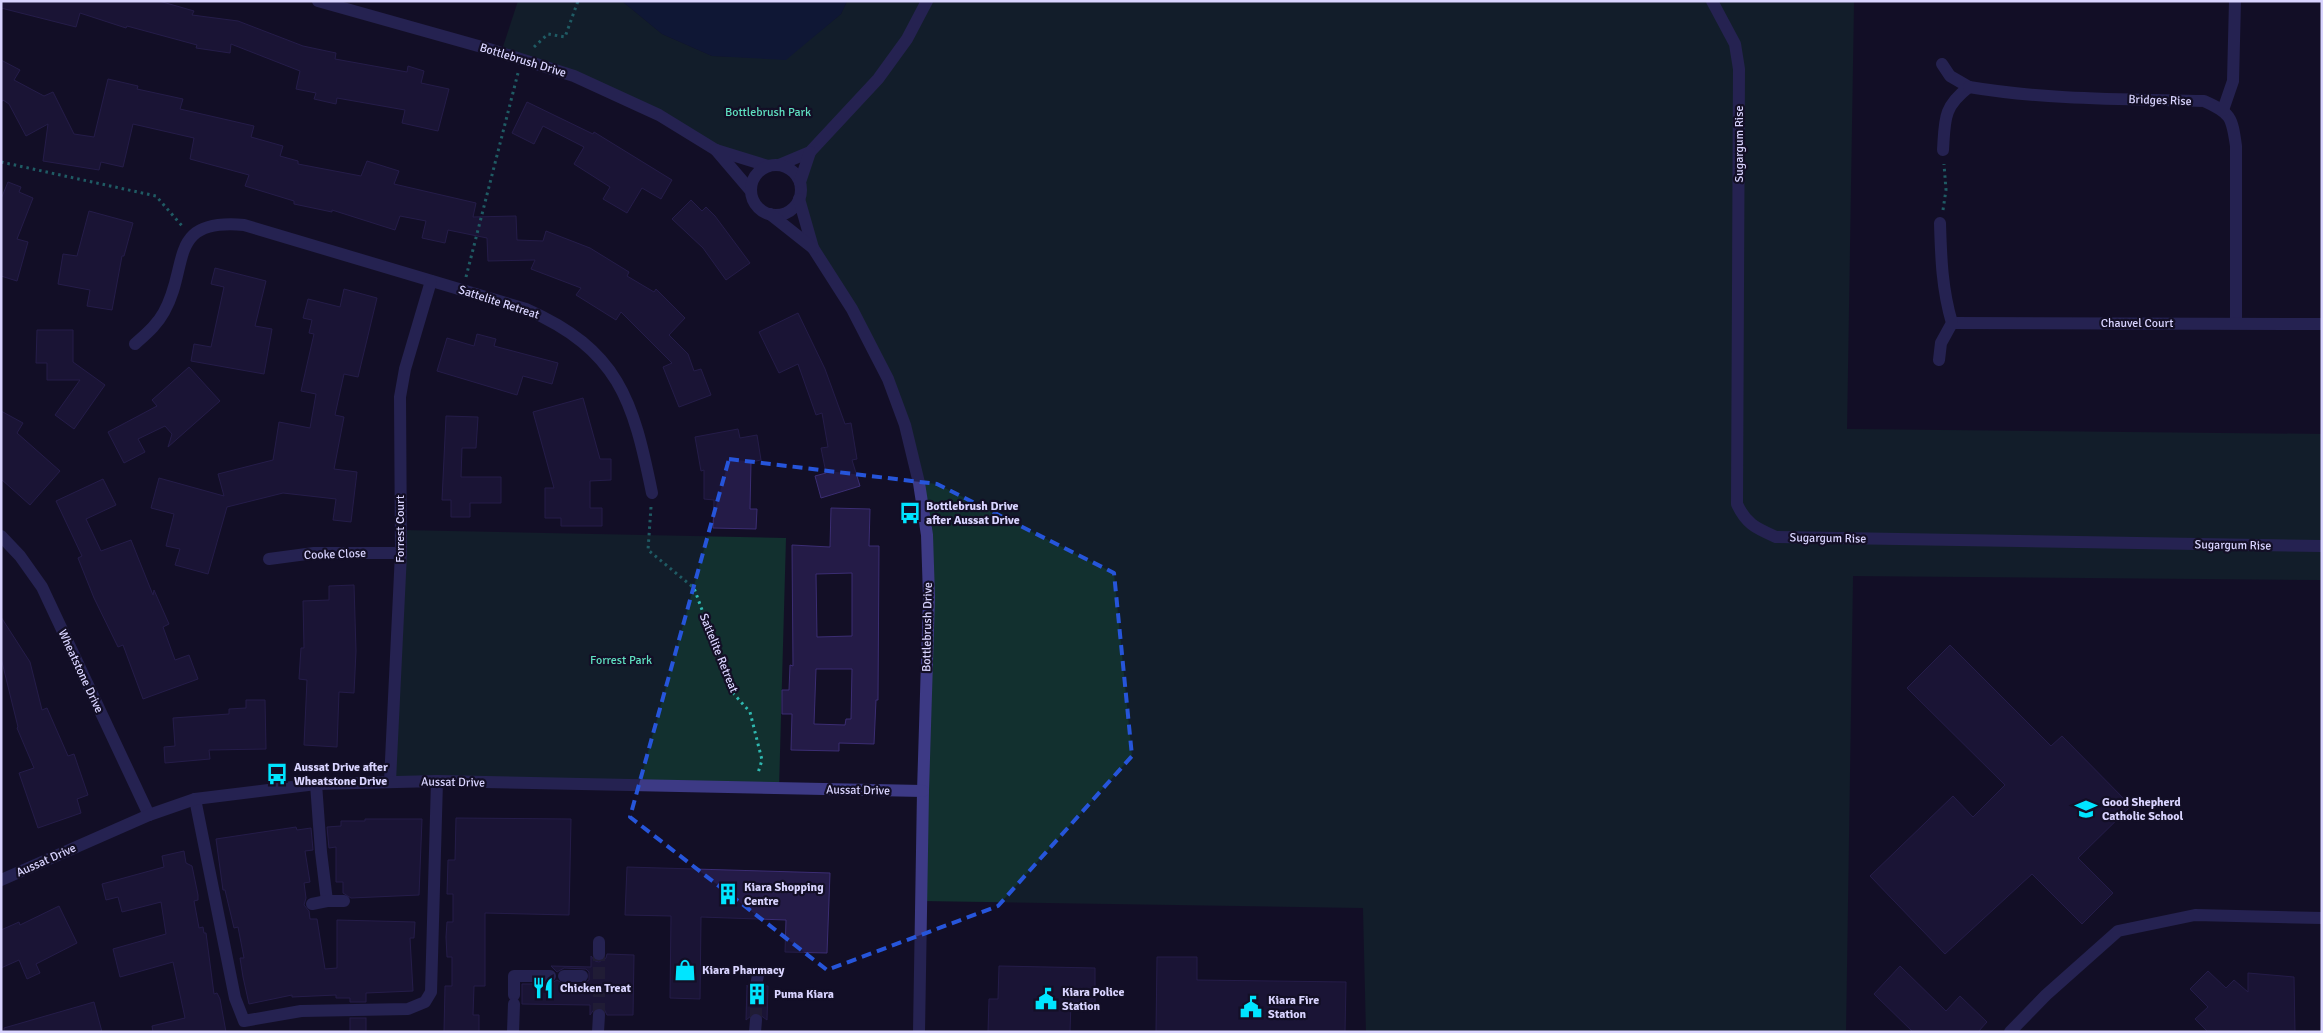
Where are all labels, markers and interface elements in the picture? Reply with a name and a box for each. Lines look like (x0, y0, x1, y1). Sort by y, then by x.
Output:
street label: Bottlebrush Drive (478, 40, 568, 81)
street label: Bridges Rise (2128, 92, 2192, 109)
park label: Bottlebrush Park (725, 105, 811, 120)
street label: Sugargum Rise (1732, 106, 1747, 182)
street label: Sattelite Retreat (457, 282, 541, 323)
street label: Chauvel Court (2101, 316, 2173, 331)
street label: Forrest Court (393, 495, 408, 563)
place label: Bottlebrush Drive after Aussat Drive (926, 499, 1020, 528)
bus stop icon: Bottlebrush Drive after Aussat Drive (897, 500, 923, 526)
street label: Sugargum Rise (1789, 530, 1867, 547)
street label: Sugargum Rise (2194, 537, 2272, 554)
street label: Cooke Close (304, 546, 366, 563)
street label: Bottlebrush Drive (919, 582, 936, 672)
street label: Sattelite Retreat (696, 611, 741, 695)
street label: Wheatstone Drive (55, 627, 106, 715)
park label: Forrest Park (590, 653, 652, 668)
place label: Aussat Drive after Wheatstone Drive (294, 760, 388, 789)
bus stop icon: Aussat Drive after Wheatstone Drive (264, 761, 290, 787)
street label: Aussat Drive (421, 774, 485, 791)
street label: Aussat Drive (826, 782, 890, 799)
place label: Good Shepherd Catholic School (2102, 795, 2184, 824)
school or university icon: Good Shepherd Catholic School (2073, 796, 2099, 822)
street label: Aussat Drive (14, 841, 78, 880)
place label: Kiara Shopping Centre (744, 880, 824, 909)
building icon: Kiara Shopping Centre (715, 881, 741, 907)
shop icon: Kiara Pharmacy (672, 957, 698, 983)
place label: Kiara Pharmacy (702, 963, 785, 978)
restaurant icon: Chicken Treat (530, 975, 556, 1001)
place label: Chicken Treat (560, 981, 632, 996)
building icon: Puma Kiara (744, 981, 770, 1007)
place label: Kiara Police Station (1062, 985, 1124, 1014)
public building icon: Kiara Police Station (1033, 986, 1059, 1012)
place label: Puma Kiara (774, 987, 834, 1002)
place label: Kiara Fire Station (1268, 993, 1319, 1022)
public building icon: Kiara Fire Station (1238, 994, 1264, 1020)

